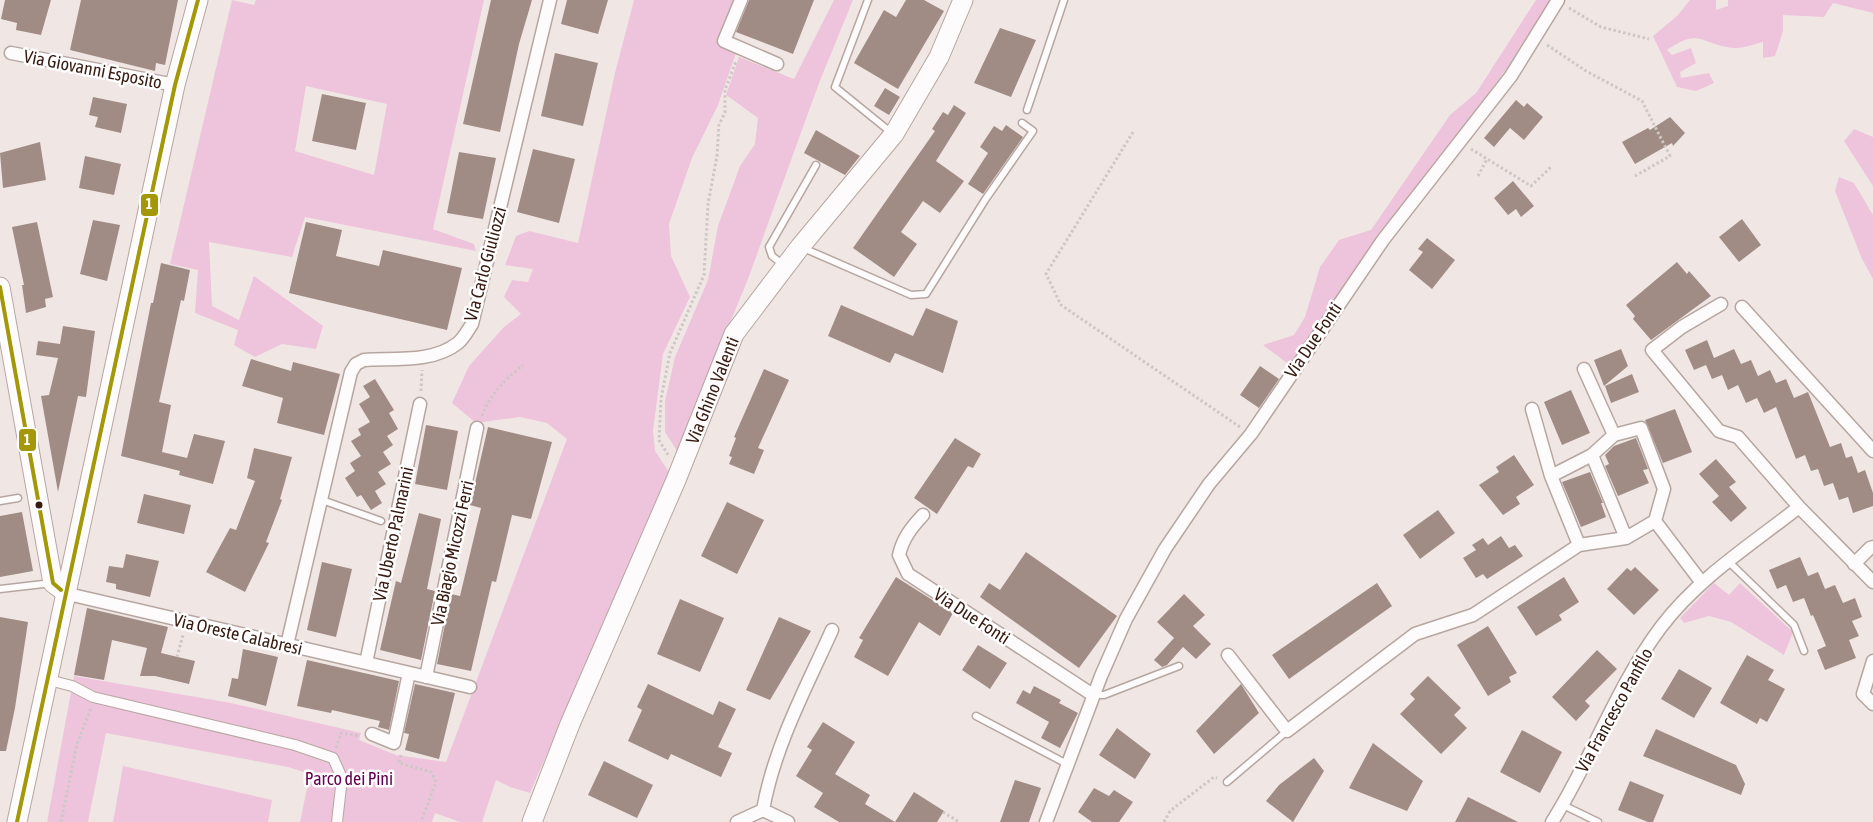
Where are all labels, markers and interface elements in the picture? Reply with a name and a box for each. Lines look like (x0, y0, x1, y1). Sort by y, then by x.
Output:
street label: Via Giovanni Esposito (22, 45, 164, 93)
line badge: 1 (140, 193, 159, 217)
text: 1 (146, 196, 153, 212)
street label: Via Carlo Giuliozzi (460, 204, 510, 324)
street label: Via Due Fonti (1280, 298, 1346, 382)
street label: Via Ghino Valenti (681, 333, 742, 447)
line badge: 1 (18, 428, 37, 452)
text: 1 (24, 432, 31, 448)
street label: Via Uberto Palmarini (368, 465, 418, 603)
street label: Via Biagio Micozzi Ferri (426, 478, 478, 628)
unlabelled marker (34, 500, 44, 510)
street label: Via Due Fonti (930, 584, 1014, 648)
street label: Via Oreste Calabresi (171, 609, 305, 659)
street label: Via Francesco Panfilo (1571, 644, 1657, 776)
park label: Parco dei Pini (305, 768, 393, 789)

